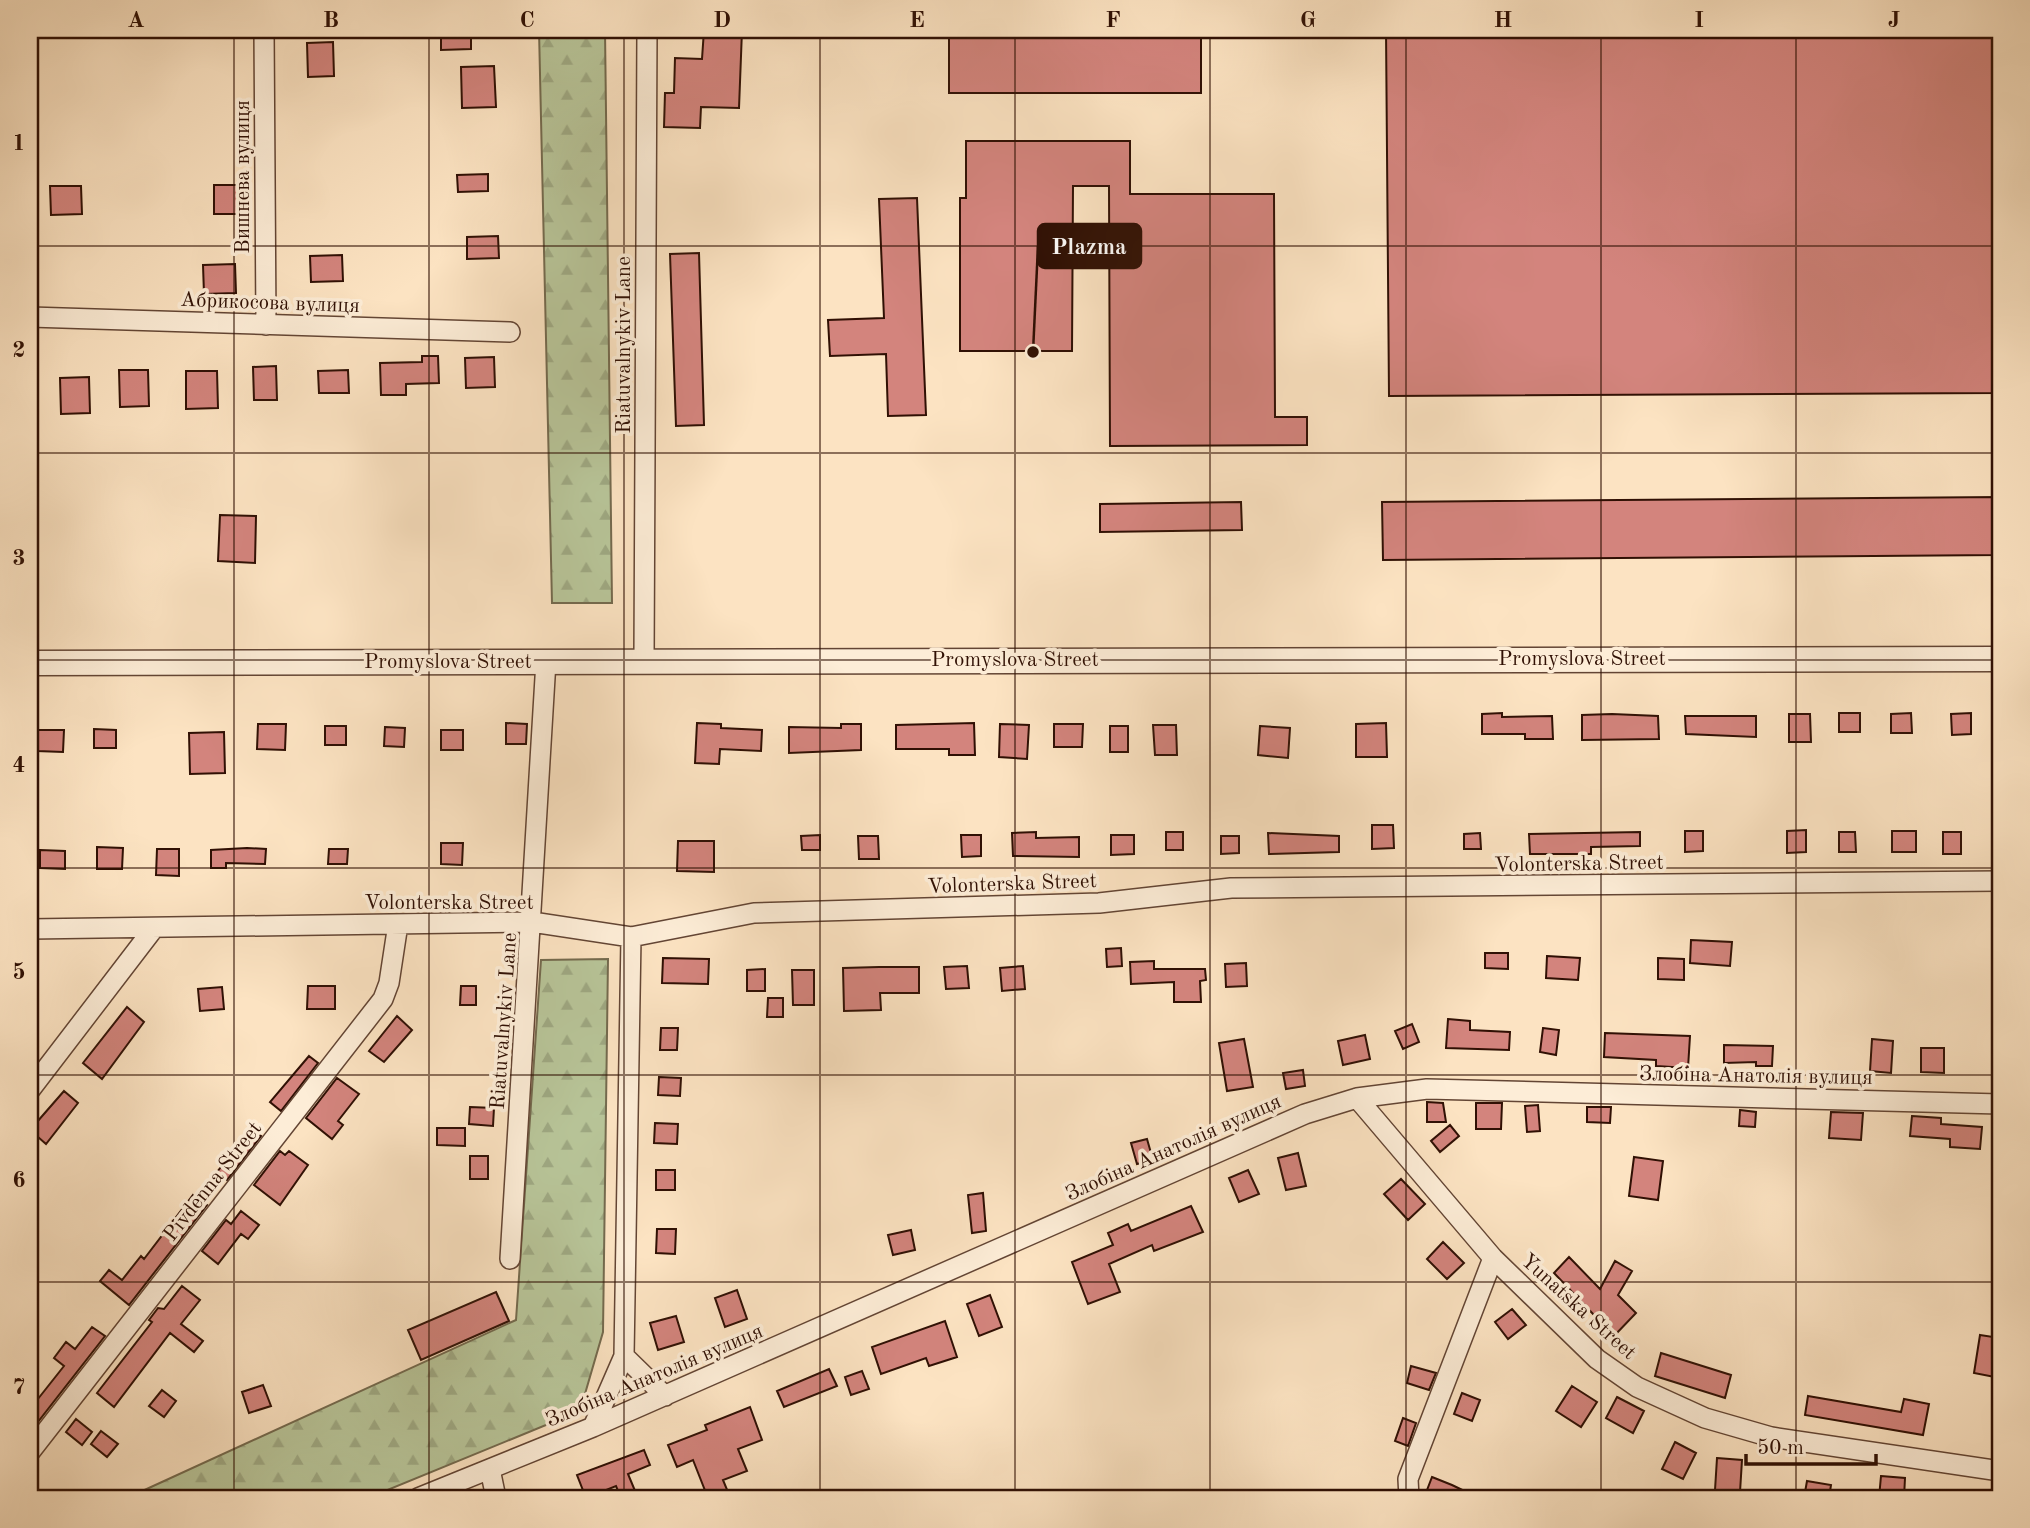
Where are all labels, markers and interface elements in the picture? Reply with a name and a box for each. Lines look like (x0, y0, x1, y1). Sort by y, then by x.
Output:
text: A (127, 9, 145, 32)
text: B (323, 9, 339, 32)
text: C (519, 9, 535, 32)
text: D (713, 9, 731, 32)
text: E (909, 9, 925, 32)
text: F (1105, 9, 1121, 32)
text: G (1300, 9, 1316, 32)
text: H (1494, 9, 1512, 32)
text: I (1694, 9, 1704, 32)
text: J (1888, 9, 1900, 32)
street label: Вишнева вулиця (233, 100, 254, 254)
text: 1 (12, 132, 26, 155)
callout: Plazma (1038, 224, 1141, 268)
text: Plazma (1051, 236, 1127, 259)
street label: Riatuvalnykiv Lane (614, 256, 635, 434)
street label: Абрикосова вулиця (180, 290, 360, 317)
text: 2 (12, 339, 26, 362)
text: 3 (12, 547, 26, 570)
street label: Promyslova Street (1498, 649, 1666, 670)
street label: Promyslova Street (931, 650, 1099, 671)
street label: Promyslova Street (364, 652, 532, 673)
text: 4 (12, 754, 26, 777)
street label: Volonterska Street (1494, 853, 1664, 876)
street label: Volonterska Street (927, 871, 1097, 898)
street label: Volonterska Street (364, 893, 534, 914)
street label: Riatuvalnykiv Lane (488, 932, 521, 1110)
text: 5 (12, 961, 26, 984)
street label: Злобіна Анатолія вулиця (1639, 1064, 1873, 1089)
street label: Злобіна Анатолія вулиця (1063, 1091, 1285, 1205)
street label: Pivdenna Street (160, 1118, 266, 1246)
text: 6 (12, 1169, 26, 1192)
street label: Yunatska Street (1516, 1250, 1640, 1364)
street label: Злобіна Анатолія вулиця (543, 1321, 766, 1432)
text: 7 (12, 1376, 26, 1399)
scale bar (1746, 1423, 1876, 1467)
text: 50 m (1757, 1438, 1804, 1459)

